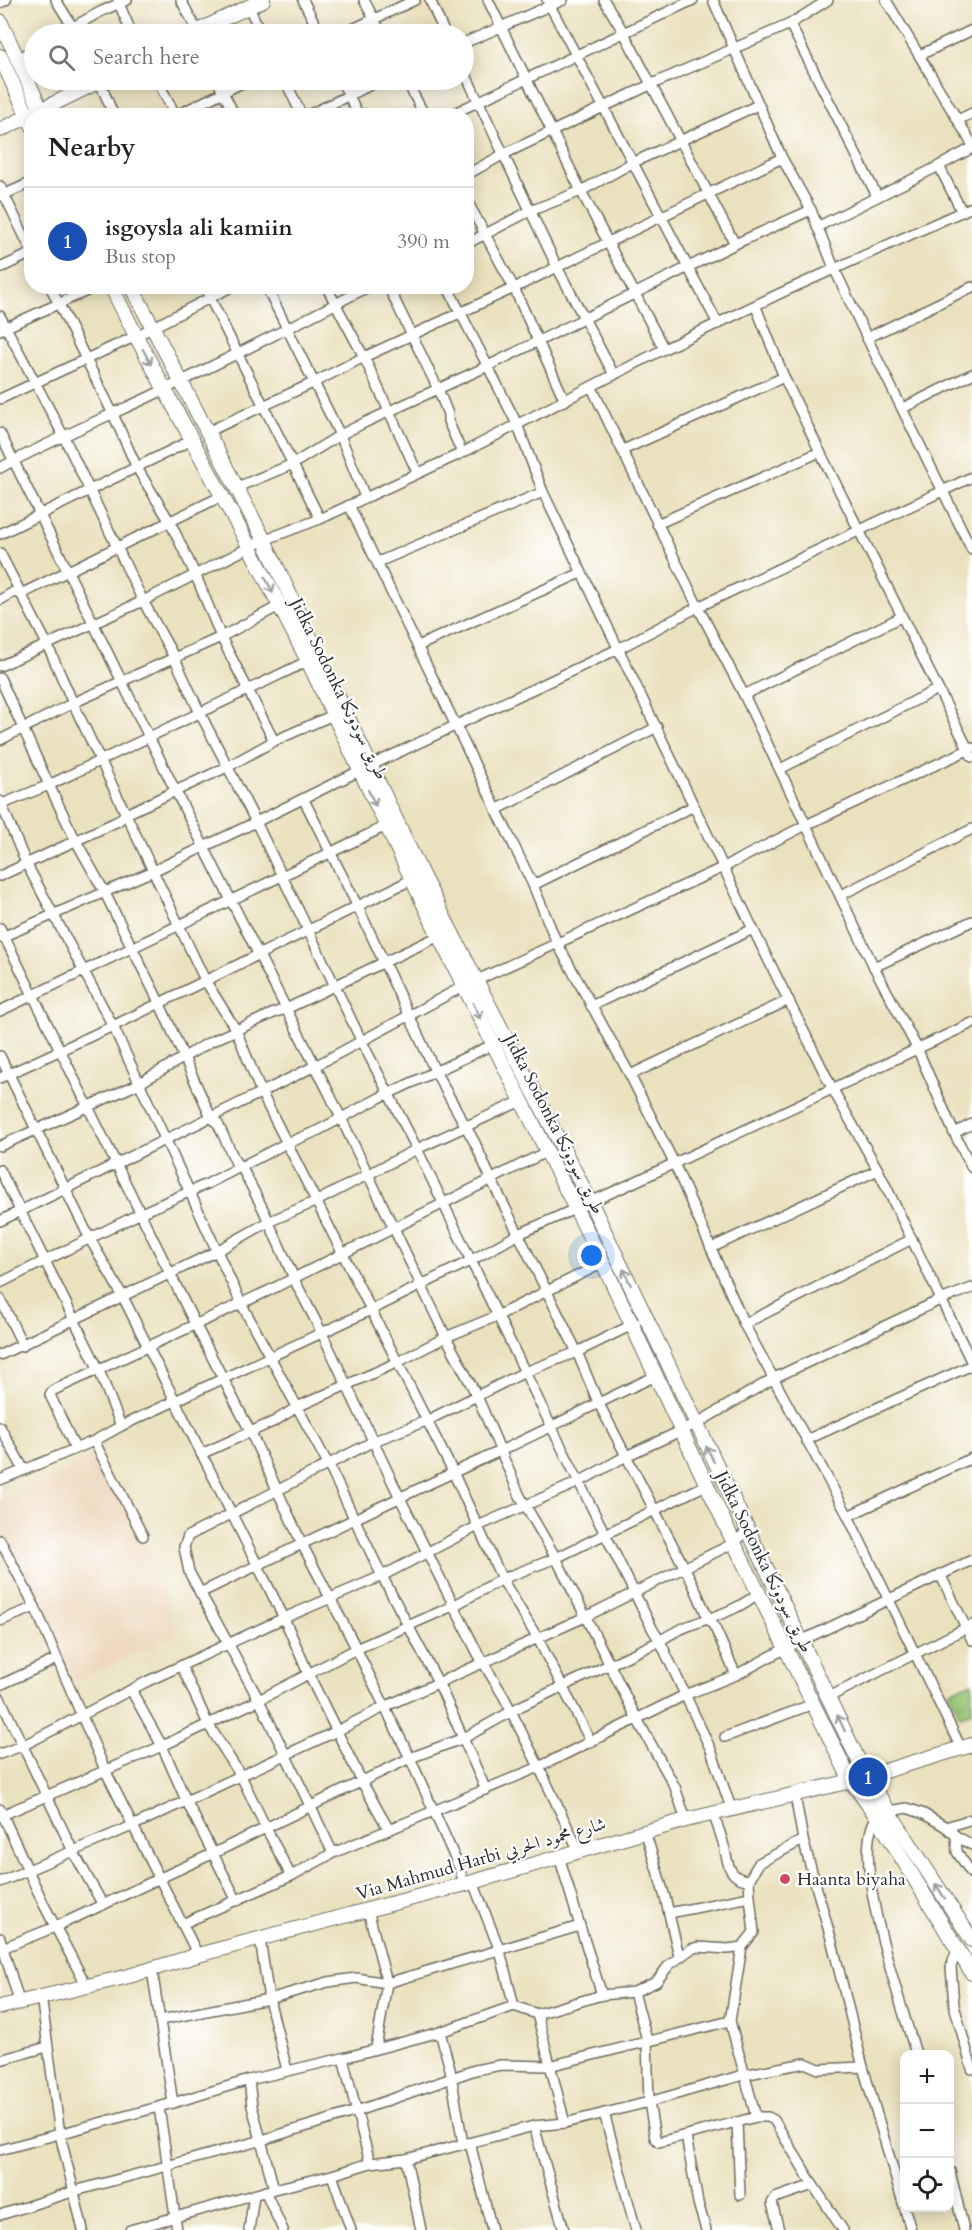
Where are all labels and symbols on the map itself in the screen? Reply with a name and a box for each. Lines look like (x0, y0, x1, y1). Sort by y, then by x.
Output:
one-way arrow (142, 348, 153, 366)
one-way arrow (263, 576, 275, 594)
street label: Jidka Sodonka طريق سودونكا (283, 591, 394, 784)
one-way arrow (367, 789, 378, 807)
one-way arrow (471, 1002, 483, 1020)
street label: Jidka Sodonka طريق سودونكا (496, 1027, 610, 1218)
your location (577, 1241, 606, 1270)
one-way arrow (620, 1269, 632, 1287)
one-way arrow (704, 1445, 716, 1463)
street label: Jidka Sodonka طريق سودونكا (708, 1464, 819, 1657)
one-way arrow (835, 1715, 847, 1733)
pin: 1 (848, 1754, 888, 1800)
street label: Via Mahmud Harbi شارع محمود الحربي (353, 1811, 609, 1909)
place label: Haanta biyaha (797, 1867, 906, 1892)
marker: Haanta biyaha (778, 1872, 792, 1886)
one-way arrow (934, 1883, 946, 1900)

